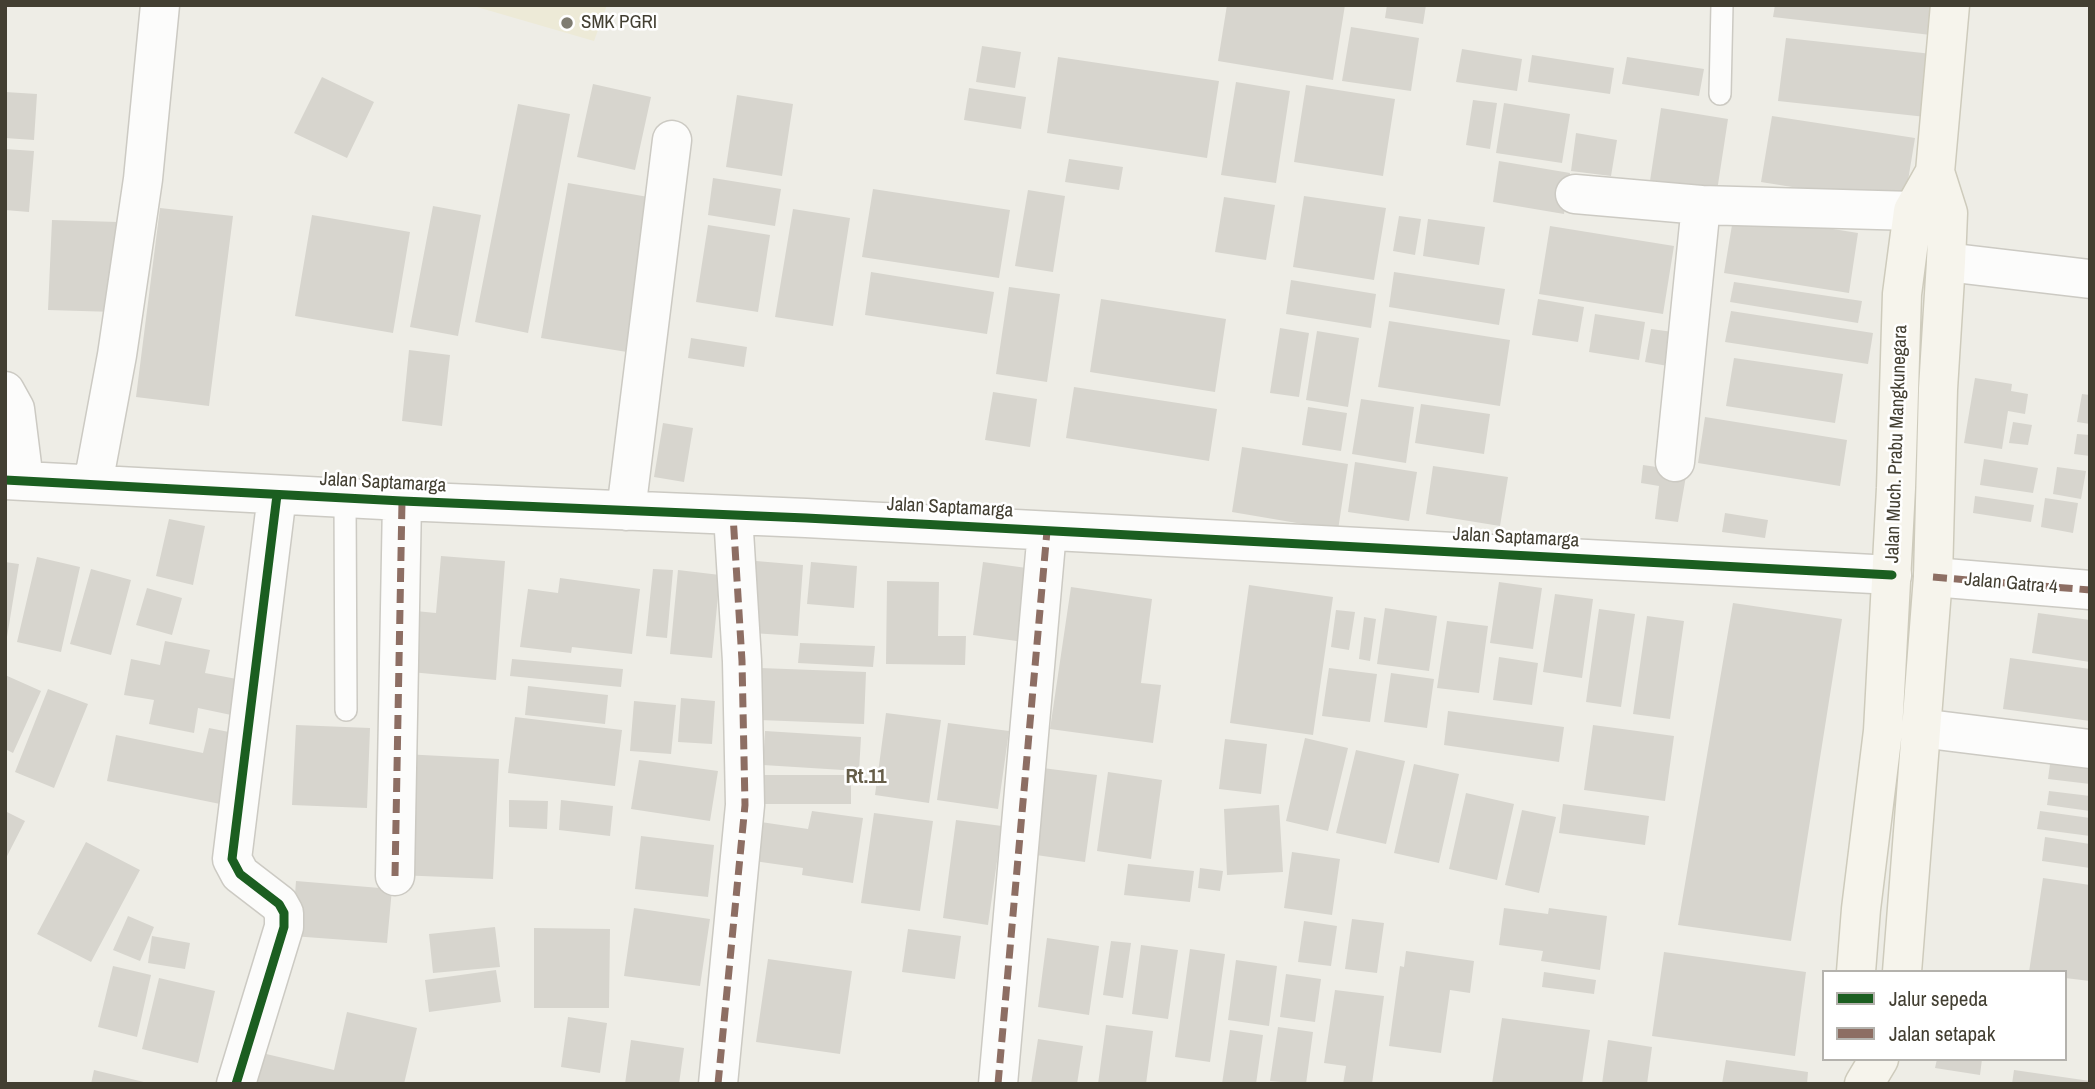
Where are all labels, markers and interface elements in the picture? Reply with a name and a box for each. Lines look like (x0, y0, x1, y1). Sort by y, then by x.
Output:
place label: SMK PGRI (581, 12, 657, 34)
marker: SMK PGRI (559, 15, 575, 31)
street label: Jalan Much. Prabu Mangkunegara (1881, 325, 1913, 563)
street label: Jalan Saptamarga (319, 468, 447, 498)
street label: Jalan Saptamarga (886, 493, 1014, 523)
street label: Jalan Saptamarga (1452, 523, 1580, 553)
street label: Jalan Gatra 4 (1963, 569, 2059, 599)
district label: Rt.11 (845, 764, 887, 790)
legend (1822, 970, 2067, 1061)
text: Jalur sepeda (1889, 984, 1988, 1013)
text: Jalan setapak (1889, 1019, 1995, 1048)

